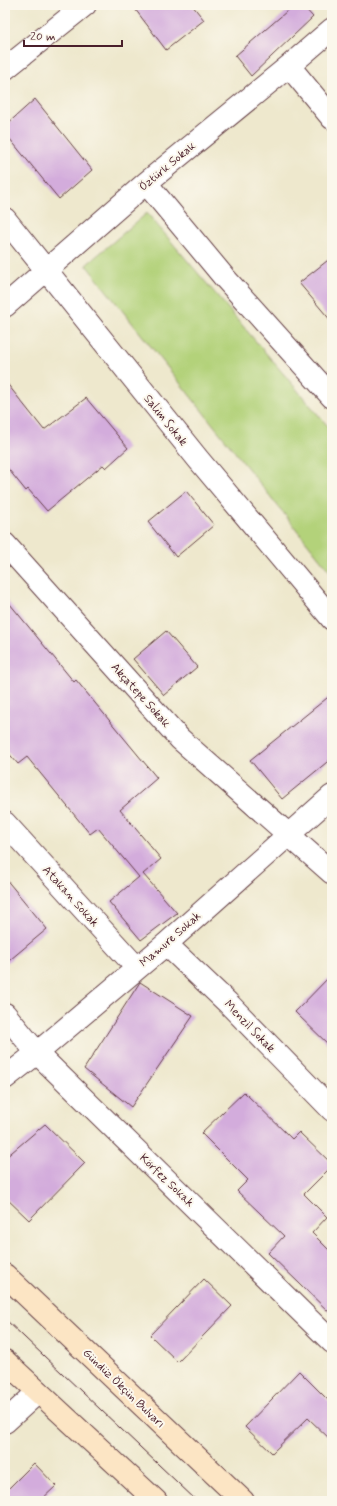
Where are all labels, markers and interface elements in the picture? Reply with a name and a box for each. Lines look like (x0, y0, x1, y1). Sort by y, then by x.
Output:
scale bar (24, 22, 122, 48)
text: 20 m (30, 29, 56, 45)
street label: Öztürk Sokak (136, 138, 199, 195)
street label: Salim Sokak (140, 392, 191, 450)
street label: Akçatepe Sokak (107, 660, 174, 732)
street label: Atakan Sokak (38, 863, 102, 931)
street label: Mamure Sokak (136, 909, 205, 971)
street label: Menzil Sokak (220, 997, 278, 1056)
street label: Körfez Sokak (135, 1151, 197, 1211)
street label: Gündüz Ökçün Bulvarı (79, 1345, 168, 1432)

